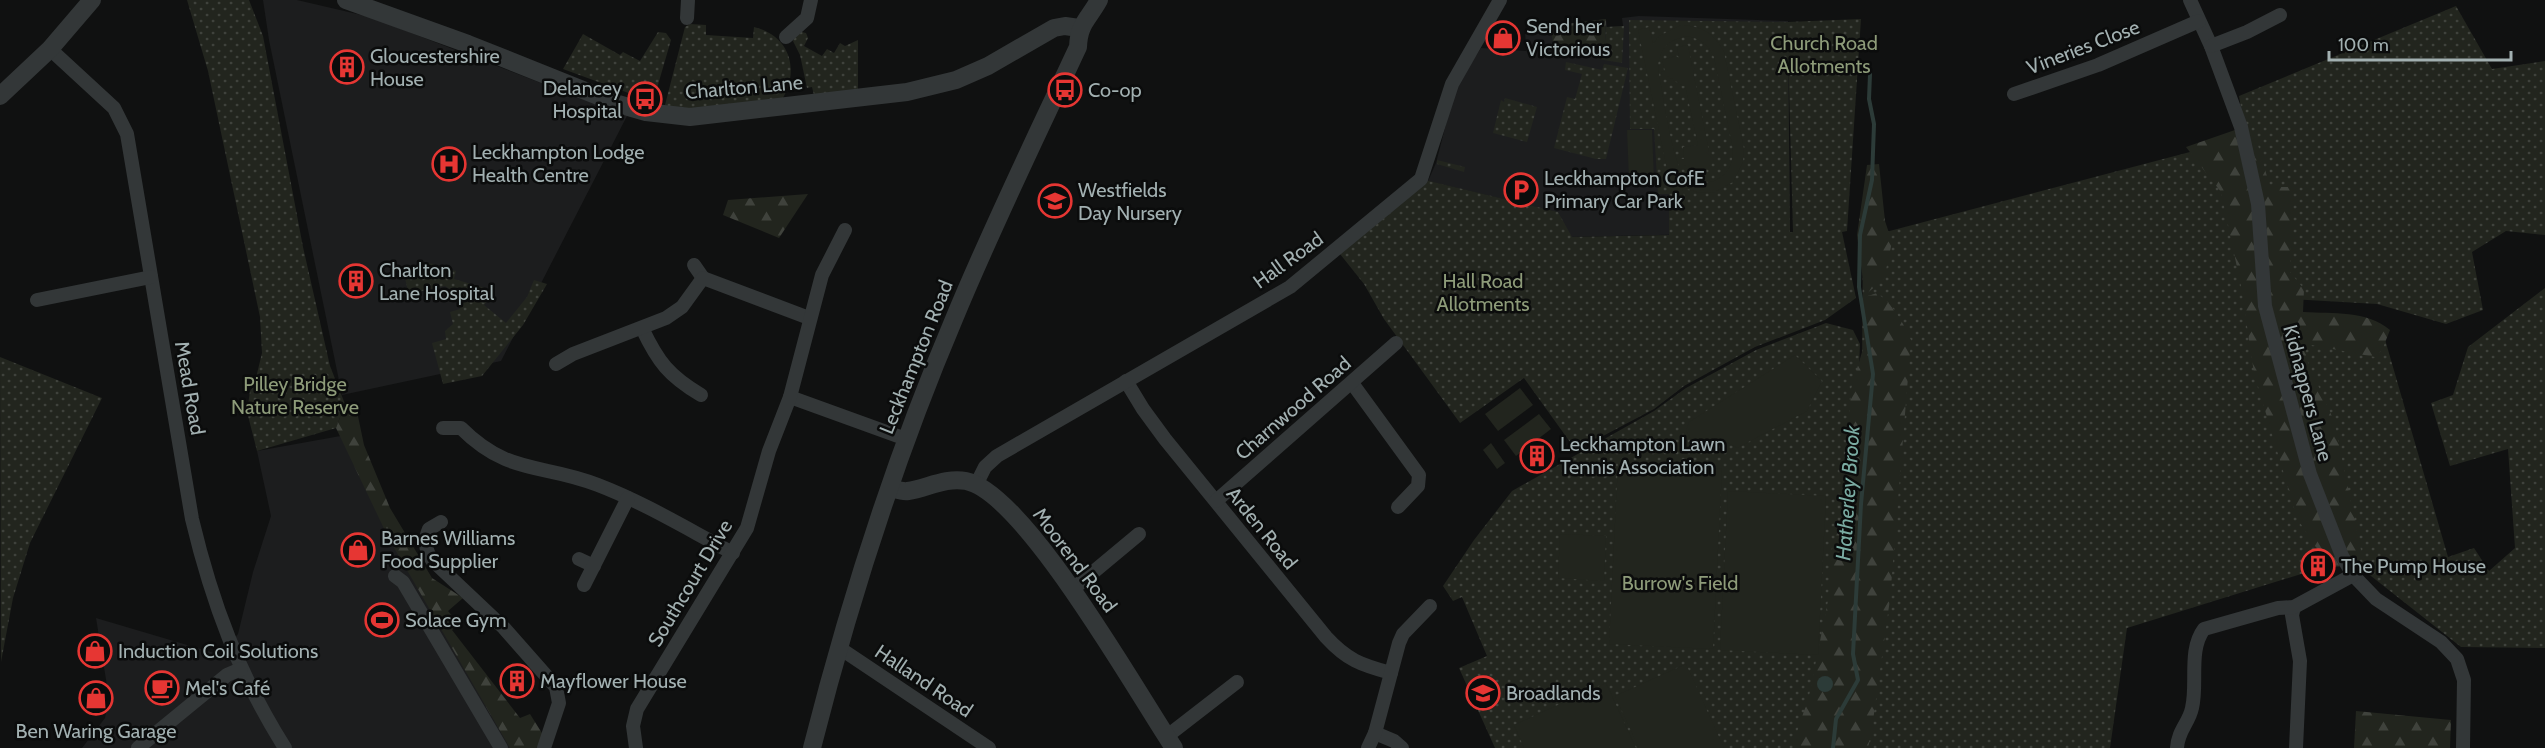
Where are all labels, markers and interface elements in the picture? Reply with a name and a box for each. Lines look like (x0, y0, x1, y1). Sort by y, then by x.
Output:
place label: Send her Victorious (1526, 14, 1610, 61)
street label: Vineries Close (2023, 15, 2143, 79)
shop icon: Send her Victorious (1485, 20, 1521, 56)
scale bar (2329, 24, 2510, 62)
park label: Church Road Allotments (1770, 31, 1878, 78)
text: 100 m (2338, 34, 2389, 56)
place label: Gloucestershire House (370, 44, 500, 91)
building icon: Gloucestershire House (329, 49, 365, 85)
street label: Charlton Lane (684, 70, 804, 104)
bus stop icon: Co-op (1047, 72, 1083, 108)
place label: Delancey Hospital (543, 76, 622, 123)
place label: Co-op (1088, 78, 1142, 102)
bus stop icon: Delancey Hospital (627, 81, 663, 117)
place label: Leckhampton Lodge Health Centre (472, 140, 645, 187)
hospital icon: Leckhampton Lodge Health Centre (431, 146, 467, 182)
place label: Leckhampton CofE Primary Car Park (1544, 166, 1705, 213)
parking icon: Leckhampton CofE Primary Car Park (1503, 172, 1539, 208)
place label: Westfields Day Nursery (1078, 178, 1182, 225)
school or university icon: Westfields Day Nursery (1037, 183, 1073, 219)
street label: Hall Road (1248, 227, 1328, 293)
place label: Charlton Lane Hospital (379, 258, 494, 305)
building icon: Charlton Lane Hospital (338, 263, 374, 299)
park label: Hall Road Allotments (1437, 269, 1529, 316)
street label: Leckhampton Road (874, 277, 958, 437)
street label: Kidnappers Lane (2278, 322, 2338, 464)
street label: Mead Road (170, 339, 210, 437)
street label: Charnwood Road (1230, 351, 1356, 465)
park label: Pilley Bridge Nature Reserve (231, 372, 359, 419)
water label: Hatherley Brook (1830, 424, 1865, 561)
place label: Leckhampton Lawn Tennis Association (1560, 432, 1725, 479)
building icon: Leckhampton Lawn Tennis Association (1519, 438, 1555, 474)
street label: Arden Road (1222, 482, 1302, 574)
street label: Moorend Road (1028, 503, 1122, 617)
street label: Southcourt Drive (643, 515, 737, 651)
place label: Barnes Williams Food Supplier (381, 526, 515, 573)
shop icon: Barnes Williams Food Supplier (340, 532, 376, 568)
building icon: The Pump House (2300, 548, 2336, 584)
place label: The Pump House (2341, 554, 2486, 578)
park label: Burrow's Field (1622, 571, 1738, 595)
sports icon: Solace Gym (364, 602, 400, 638)
place label: Solace Gym (405, 608, 506, 632)
shop icon: Induction Coil Solutions (77, 633, 113, 669)
place label: Induction Coil Solutions (118, 639, 318, 663)
street label: Halland Road (871, 640, 977, 722)
building icon: Mayflower House (499, 663, 535, 699)
place label: Mayflower House (540, 669, 687, 693)
cafe icon: Mel's Café (144, 670, 180, 706)
school or university icon: Broadlands (1465, 675, 1501, 711)
place label: Mel's Café (185, 676, 270, 700)
shop icon: Ben Waring Garage (78, 680, 114, 716)
place label: Broadlands (1506, 681, 1600, 705)
place label: Ben Waring Garage (16, 719, 176, 743)

